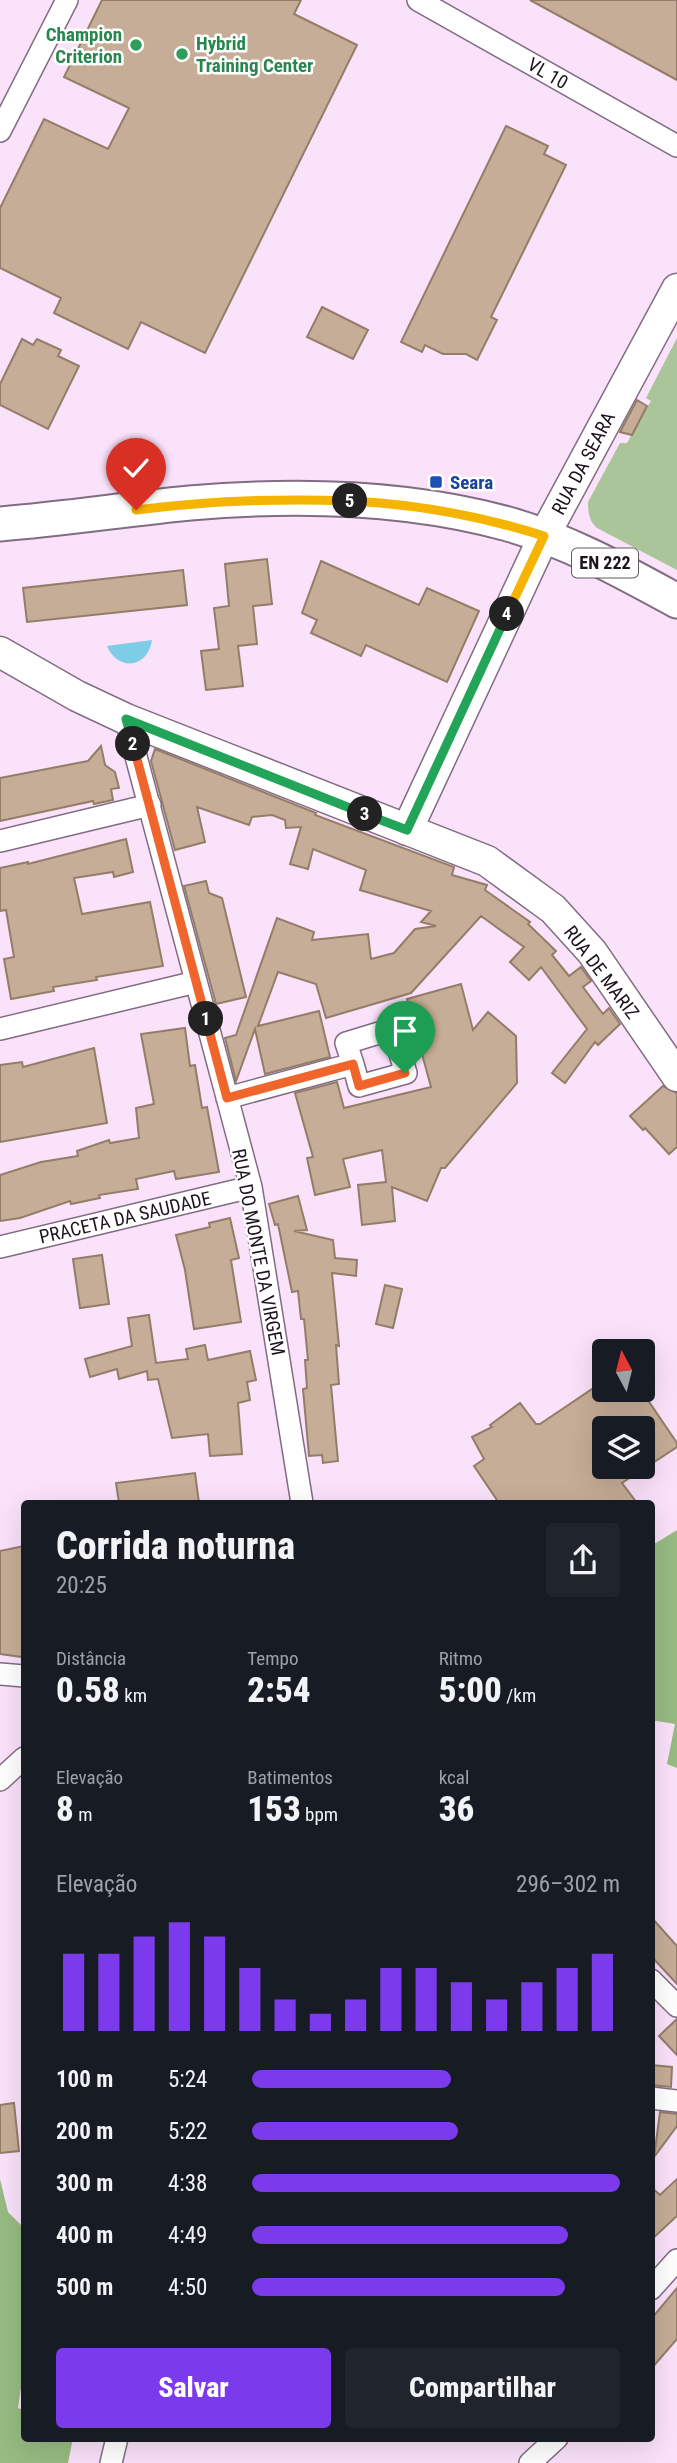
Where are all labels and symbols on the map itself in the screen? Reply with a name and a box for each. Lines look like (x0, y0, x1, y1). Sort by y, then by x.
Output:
place label: Champion Criterion (46, 23, 122, 68)
place label: Hybrid Training Center (196, 32, 313, 77)
marker: Champion Criterion (128, 37, 144, 53)
marker: Hybrid Training Center (174, 46, 190, 62)
street label: VL 10 (523, 53, 572, 94)
street label: RUA DA SEARA (547, 408, 620, 519)
pin (106, 438, 166, 510)
place label: Seara (450, 471, 493, 494)
marker: Seara (428, 474, 444, 490)
pin: 5 (332, 484, 368, 518)
road number: EN 222 (572, 548, 638, 578)
pin: 4 (490, 596, 524, 632)
pin: 2 (116, 726, 150, 762)
pin: 3 (348, 796, 382, 832)
street label: RUA DE MARIZ (559, 921, 644, 1024)
pin (375, 1001, 435, 1073)
pin: 1 (188, 1002, 224, 1036)
street label: RUA DO MONTE DA VIRGEM (227, 1147, 290, 1357)
street label: PRACETA DA SAUDADE (37, 1187, 213, 1248)
north arrow (592, 1339, 654, 1402)

